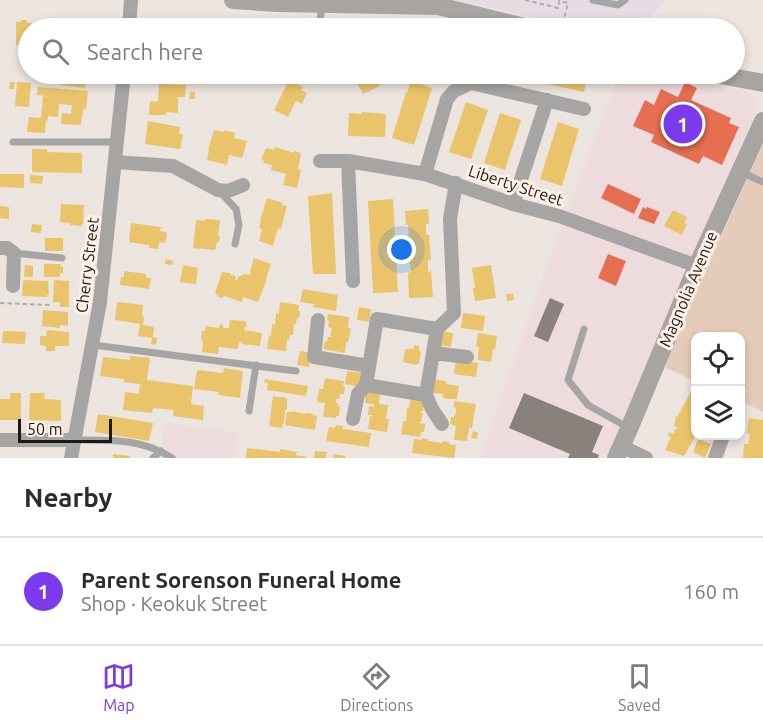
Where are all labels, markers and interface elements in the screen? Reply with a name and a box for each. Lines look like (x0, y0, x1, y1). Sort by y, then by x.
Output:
search box (18, 18, 745, 84)
icon: search (39, 35, 72, 68)
text: Search here (87, 39, 203, 64)
pin: 1 (664, 102, 702, 146)
street label: Liberty Street (466, 161, 566, 209)
street label: Cherry Street (72, 215, 102, 314)
street label: Magnolia Avenue (656, 229, 720, 349)
your location (387, 235, 416, 264)
map controls (691, 332, 745, 440)
button: locate (691, 332, 745, 386)
button: layers (691, 386, 745, 440)
scale bar (18, 416, 112, 444)
text: 50 m (27, 420, 63, 438)
text: Nearby (24, 483, 112, 512)
text: Parent Sorenson Funeral Home (81, 567, 401, 592)
text: 1 (38, 580, 49, 603)
text: 160 m (683, 580, 739, 603)
text: Shop · Keokuk Street (81, 592, 267, 615)
tab: Map (102, 660, 135, 714)
tab: Directions (340, 660, 413, 714)
tab: Saved (618, 660, 661, 714)

